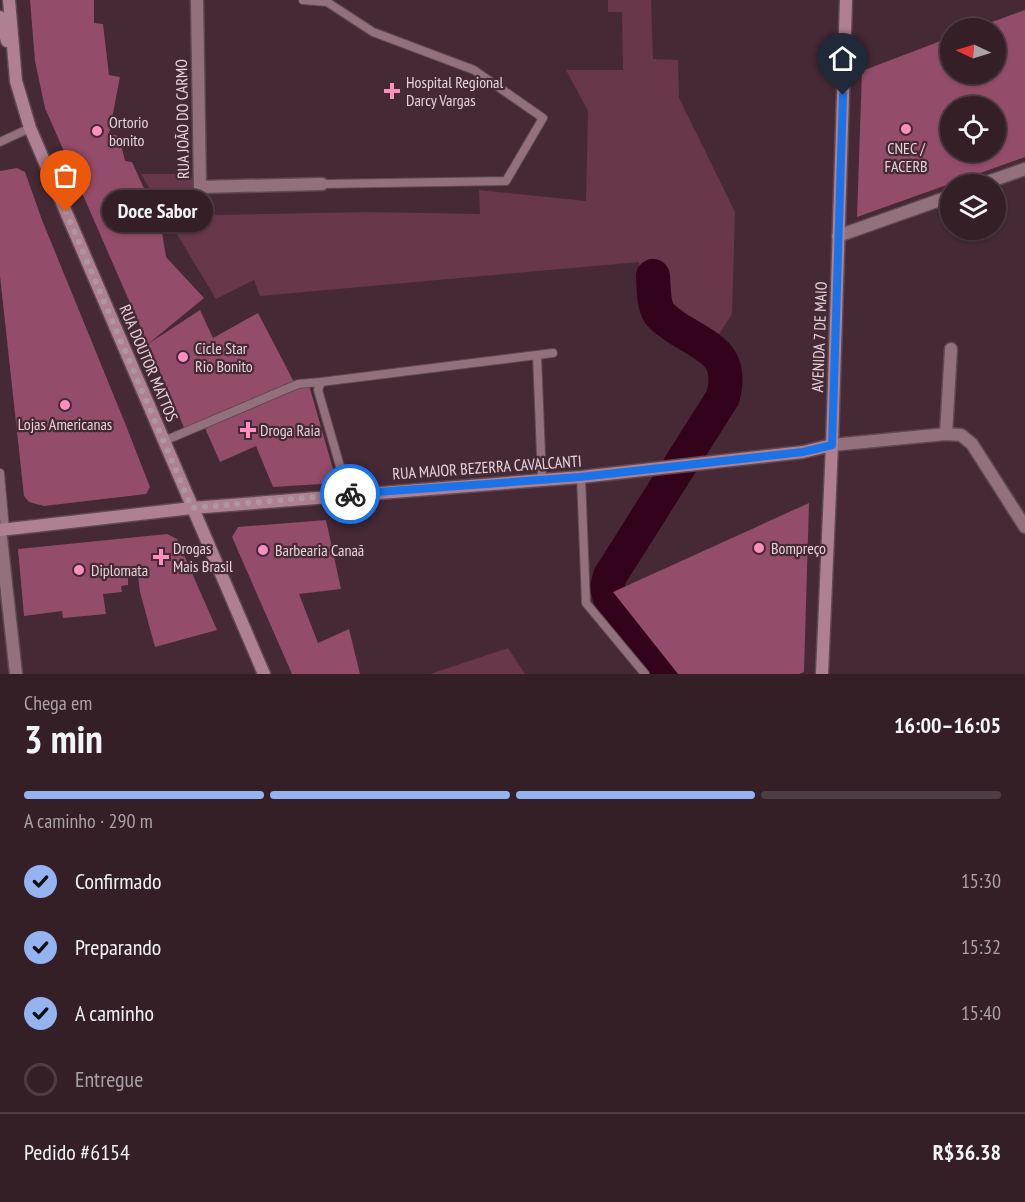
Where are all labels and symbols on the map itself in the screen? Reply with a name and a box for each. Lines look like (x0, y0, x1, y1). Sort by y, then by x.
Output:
north arrow (940, 18, 1006, 84)
pin (817, 33, 868, 95)
street label: RUA JOÃO DO CARMO (171, 59, 193, 179)
place label: Hospital Regional Darcy Vargas (406, 72, 504, 110)
marker: Hospital Regional Darcy Vargas (383, 82, 401, 100)
place label: Ortorio bonito (109, 112, 149, 150)
marker: CNEC / FACERB (899, 122, 913, 136)
marker: Ortorio bonito (90, 124, 104, 138)
place label: CNEC / FACERB (884, 138, 928, 176)
pin (40, 150, 91, 212)
callout: Doce Sabor (102, 191, 213, 233)
street label: AVENIDA 7 DE MAIO (807, 281, 831, 393)
street label: RUA DOUTOR MATTOS (115, 302, 183, 425)
place label: Cicle Star Rio Bonito (195, 338, 253, 376)
marker: Cicle Star Rio Bonito (176, 350, 190, 364)
marker: Lojas Americanas (58, 398, 72, 412)
place label: Lojas Americanas (18, 414, 112, 434)
place label: Droga Raia (260, 420, 320, 440)
marker: Droga Raia (241, 423, 255, 437)
street label: RUA MAJOR BEZERRA CAVALCANTI (392, 450, 582, 484)
courier (320, 464, 380, 524)
place label: Drogas Mais Brasil (173, 538, 233, 576)
place label: Bompreço (771, 538, 826, 558)
place label: Barbearia Canaã (275, 540, 364, 560)
marker: Bompreço (752, 541, 766, 555)
marker: Barbearia Canaã (256, 543, 270, 557)
marker: Drogas Mais Brasil (154, 550, 168, 564)
place label: Diplomata (91, 560, 148, 580)
marker: Diplomata (72, 563, 86, 577)

